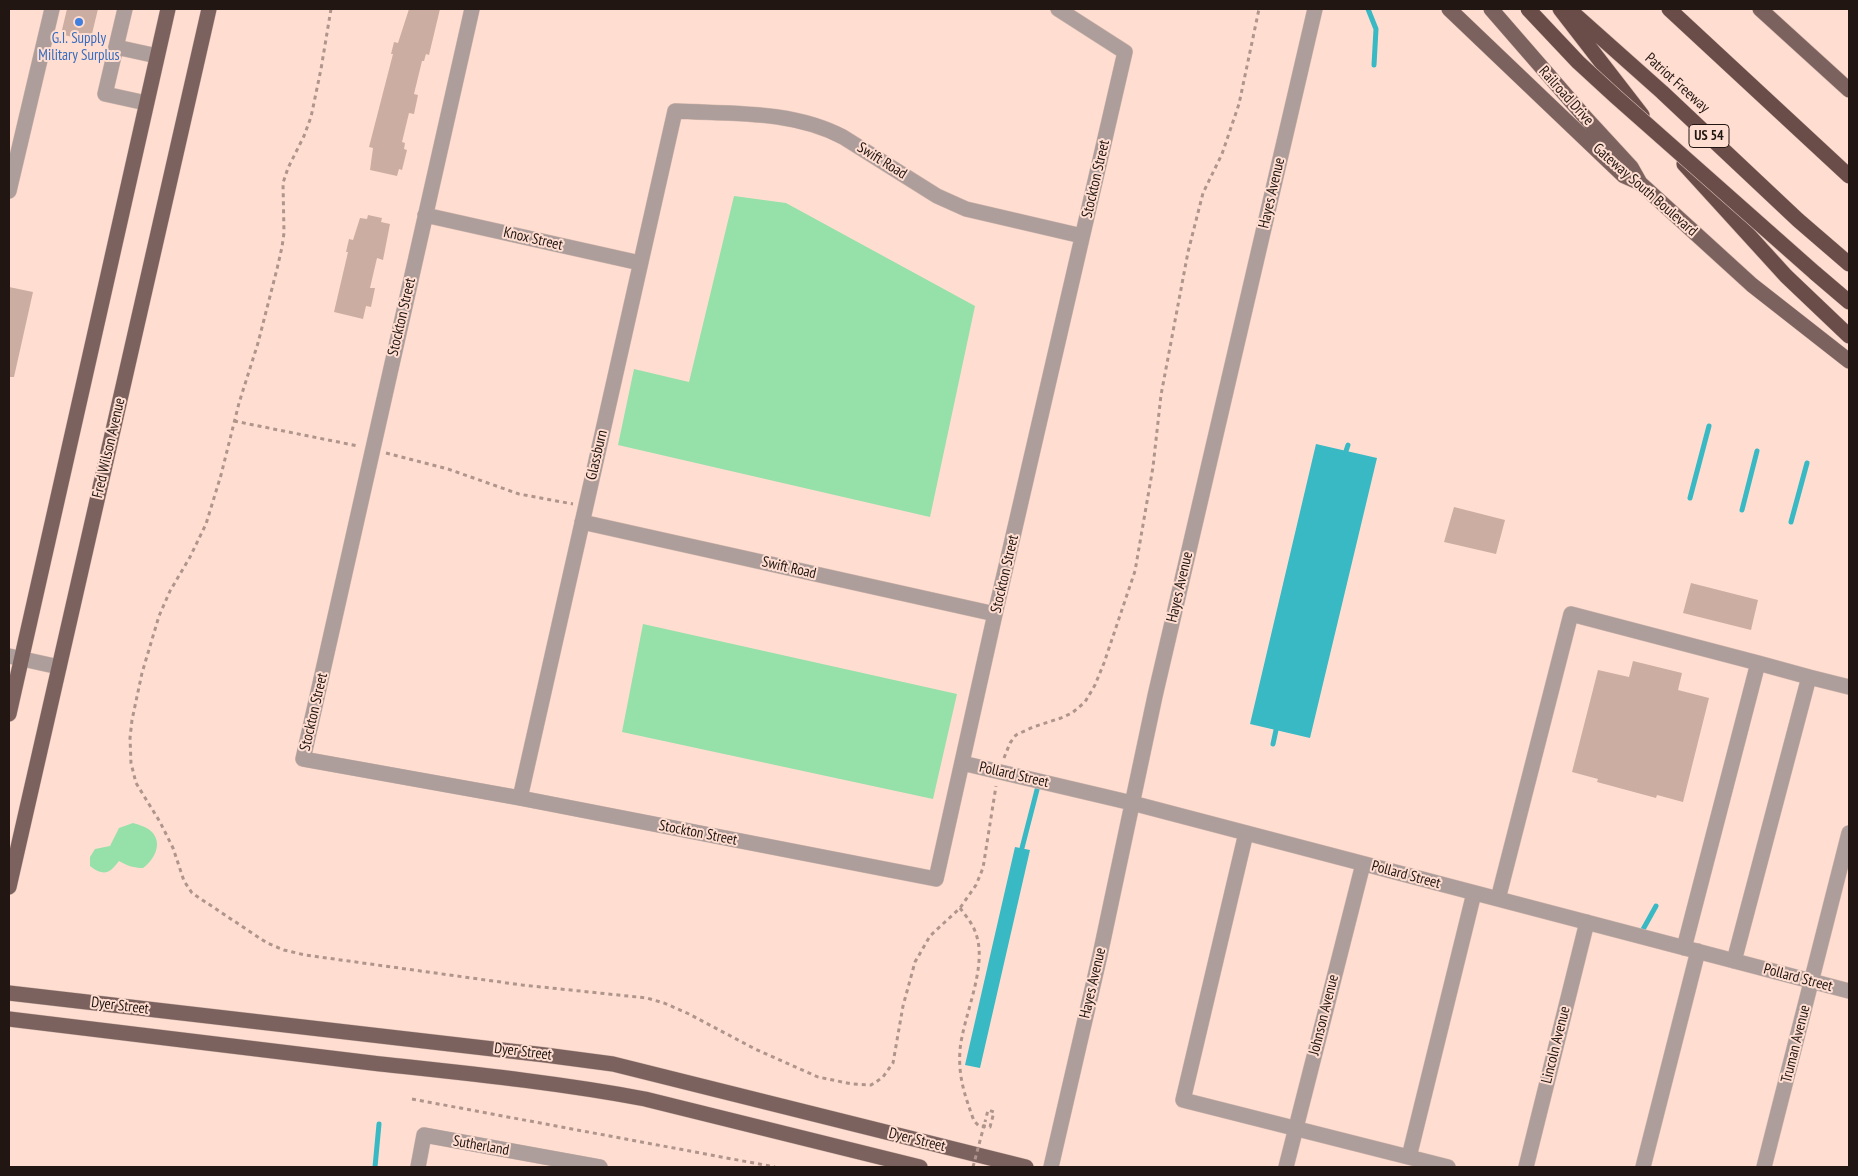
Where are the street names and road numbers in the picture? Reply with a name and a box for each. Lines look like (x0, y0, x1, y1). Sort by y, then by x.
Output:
street label: Patriot Freeway (1641, 49, 1713, 117)
street label: Railroad Drive (1535, 63, 1597, 129)
road number: US 54 (1689, 124, 1729, 148)
street label: Stockton Street (1078, 138, 1114, 220)
street label: Swift Road (854, 139, 910, 183)
street label: Gateway South Boulevard (1589, 140, 1701, 240)
street label: Hayes Avenue (1255, 156, 1289, 230)
street label: Knox Street (502, 223, 564, 255)
street label: Stockton Street (384, 276, 420, 358)
street label: Fred Wilson Avenue (89, 396, 129, 500)
street label: Glassburn (583, 428, 611, 482)
street label: Stockton Street (987, 533, 1023, 615)
street label: Hayes Avenue (1163, 550, 1197, 624)
street label: Swift Road (760, 553, 818, 583)
street label: Stockton Street (296, 671, 332, 753)
street label: Pollard Street (978, 758, 1050, 792)
street label: Stockton Street (657, 817, 739, 849)
street label: Pollard Street (1370, 857, 1442, 893)
street label: Hayes Avenue (1076, 946, 1110, 1020)
street label: Pollard Street (1762, 960, 1834, 996)
street label: Johnson Avenue (1305, 973, 1343, 1057)
street label: Dyer Street (90, 994, 150, 1018)
street label: Truman Avenue (1778, 1003, 1814, 1085)
street label: Lincoln Avenue (1538, 1005, 1574, 1085)
street label: Dyer Street (493, 1040, 553, 1064)
street label: Dyer Street (887, 1124, 947, 1156)
street label: Sutherland (452, 1132, 510, 1160)

